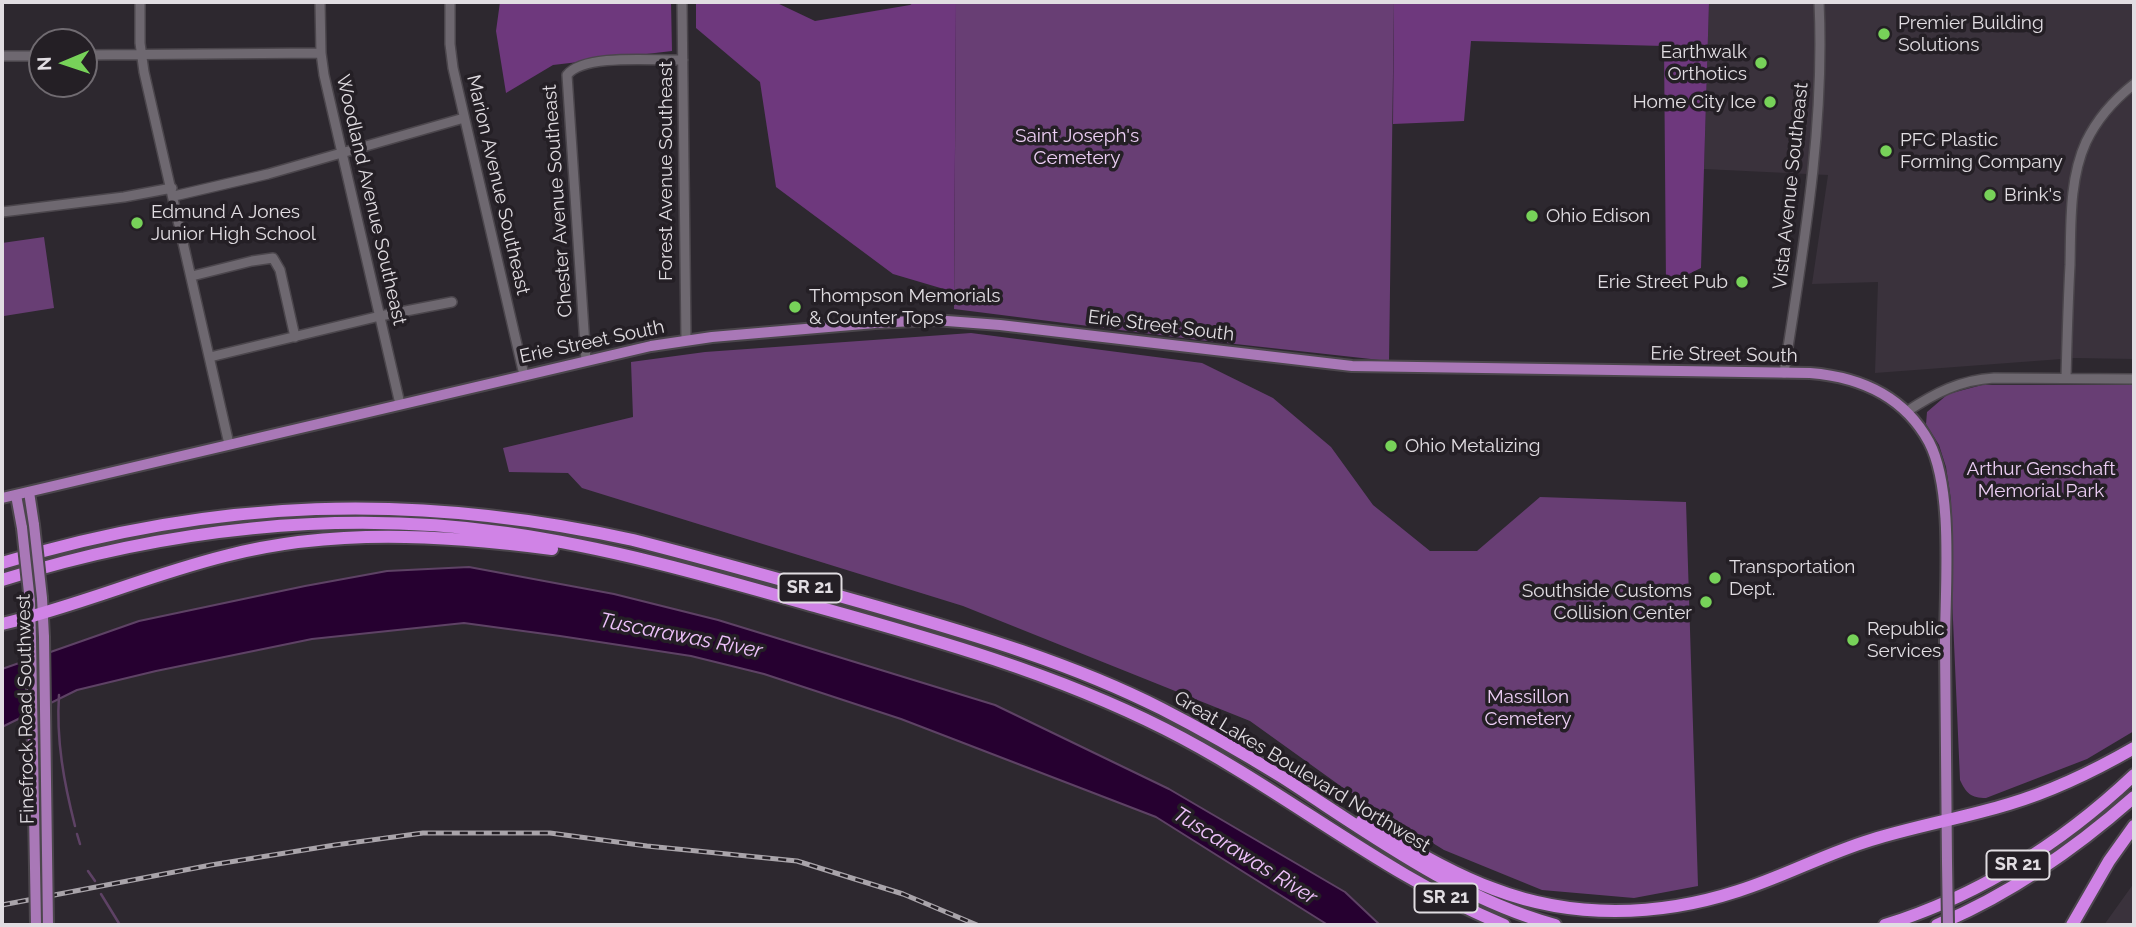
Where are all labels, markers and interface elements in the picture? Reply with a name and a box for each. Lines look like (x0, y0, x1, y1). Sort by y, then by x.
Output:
place label: Premier Building Solutions (1898, 12, 2044, 56)
marker: Premier Building Solutions (1876, 26, 1892, 42)
north arrow (28, 28, 98, 98)
place label: Earthwalk Orthotics (1660, 41, 1747, 85)
marker: Earthwalk Orthotics (1753, 55, 1769, 71)
text: N (33, 56, 55, 71)
street label: Forest Avenue Southeast (655, 61, 677, 281)
street label: Woodland Avenue Southeast (331, 73, 411, 327)
street label: Marion Avenue Southeast (462, 73, 534, 297)
street label: Vista Avenue Southeast (1769, 81, 1813, 291)
street label: Chester Avenue Southeast (538, 84, 578, 318)
place label: Home City Ice (1633, 91, 1756, 113)
marker: Home City Ice (1762, 94, 1778, 110)
park label: Saint Joseph's Cemetery (1015, 125, 1139, 169)
place label: PFC Plastic Forming Company (1900, 129, 2063, 173)
marker: PFC Plastic Forming Company (1878, 143, 1894, 159)
place label: Brink's (2004, 184, 2061, 206)
marker: Brink's (1982, 187, 1998, 203)
place label: Edmund A Jones Junior High School (151, 201, 316, 245)
place label: Ohio Edison (1546, 205, 1650, 227)
marker: Ohio Edison (1524, 208, 1540, 224)
marker: Edmund A Jones Junior High School (129, 215, 145, 231)
place label: Erie Street Pub (1597, 271, 1728, 293)
marker: Erie Street Pub (1734, 274, 1750, 290)
place label: Thompson Memorials & Counter Tops (809, 285, 1000, 329)
marker: Thompson Memorials & Counter Tops (787, 299, 803, 315)
street label: Erie Street South (1086, 306, 1236, 346)
street label: Erie Street South (518, 316, 666, 368)
street label: Erie Street South (1650, 342, 1798, 368)
place label: Ohio Metalizing (1405, 435, 1541, 457)
marker: Ohio Metalizing (1383, 438, 1399, 454)
park label: Arthur Genschaft Memorial Park (1966, 458, 2116, 502)
place label: Transportation Dept. (1729, 556, 1855, 600)
marker: Transportation Dept. (1707, 570, 1723, 586)
road number: SR 21 (778, 574, 842, 602)
place label: Southside Customs Collision Center (1522, 580, 1692, 624)
street label: Finefrock Road Southwest (13, 594, 39, 824)
marker: Southside Customs Collision Center (1698, 594, 1714, 610)
water label: Tuscarawas River (598, 608, 764, 664)
place label: Republic Services (1867, 618, 1945, 662)
marker: Republic Services (1845, 632, 1861, 648)
street label: Great Lakes Boulevard Northwest (1170, 686, 1434, 858)
park label: Massillon Cemetery (1484, 686, 1572, 730)
water label: Tuscarawas River (1168, 802, 1322, 910)
road number: SR 21 (1986, 850, 2050, 880)
road number: SR 21 (1414, 884, 1478, 912)

